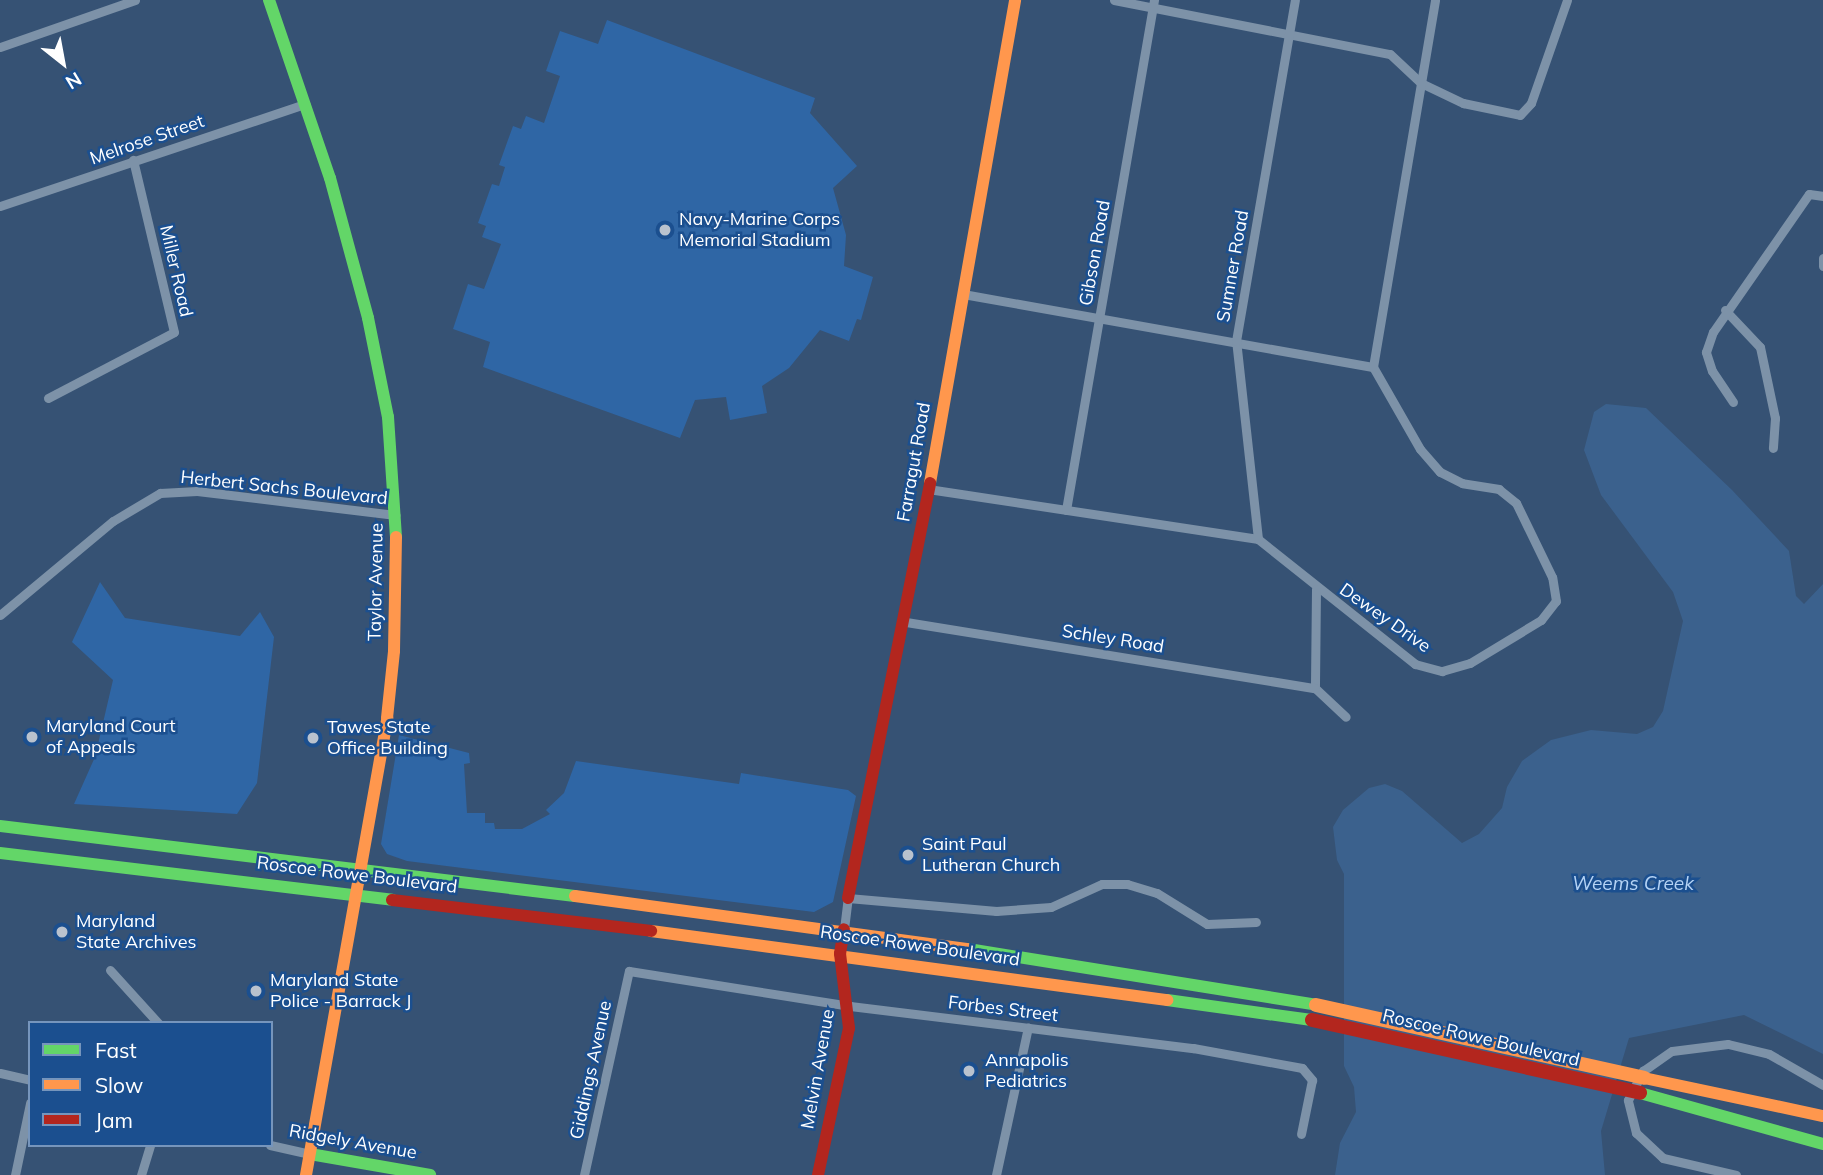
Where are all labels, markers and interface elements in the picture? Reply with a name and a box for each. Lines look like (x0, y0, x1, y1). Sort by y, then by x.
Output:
north arrow (28, 28, 98, 98)
text: N (61, 67, 86, 95)
street label: Melrose Street (87, 110, 207, 170)
street label: Gibson Road (1075, 199, 1115, 307)
street label: Sumner Road (1213, 208, 1253, 324)
place label: Navy-Marine Corps Memorial Stadium (679, 209, 840, 252)
marker: Navy-Marine Corps Memorial Stadium (657, 222, 673, 238)
street label: Miller Road (155, 223, 197, 319)
street label: Farragut Road (893, 401, 935, 523)
street label: Herbert Sachs Boulevard (179, 466, 389, 510)
street label: Taylor Avenue (364, 523, 388, 641)
street label: Dewey Drive (1335, 579, 1435, 657)
street label: Schley Road (1060, 620, 1166, 658)
place label: Maryland Court of Appeals (46, 716, 176, 758)
place label: Tawes State Office Building (327, 717, 448, 760)
marker: Maryland Court of Appeals (24, 729, 40, 745)
marker: Tawes State Office Building (305, 730, 321, 746)
place label: Saint Paul Lutheran Church (922, 834, 1060, 876)
marker: Saint Paul Lutheran Church (900, 847, 916, 863)
street label: Roscoe Rowe Boulevard (256, 852, 458, 898)
water label: Weems Creek (1572, 873, 1694, 895)
place label: Maryland State Archives (76, 911, 197, 954)
street label: Roscoe Rowe Boulevard (819, 921, 1021, 971)
marker: Maryland State Archives (54, 924, 70, 940)
place label: Maryland State Police - Barrack J (270, 970, 411, 1012)
marker: Maryland State Police - Barrack J (248, 983, 264, 999)
street label: Forbes Street (947, 992, 1059, 1026)
street label: Giddings Avenue (566, 999, 616, 1141)
street label: Roscoe Rowe Boulevard (1380, 1005, 1582, 1071)
street label: Melvin Avenue (797, 1007, 839, 1131)
legend (28, 1021, 273, 1147)
text: Fast (95, 1037, 137, 1063)
place label: Annapolis Pediatrics (985, 1050, 1069, 1092)
marker: Annapolis Pediatrics (959, 1061, 979, 1081)
text: Slow (95, 1072, 143, 1098)
text: Jam (95, 1107, 133, 1133)
street label: Ridgely Avenue (287, 1120, 419, 1164)

